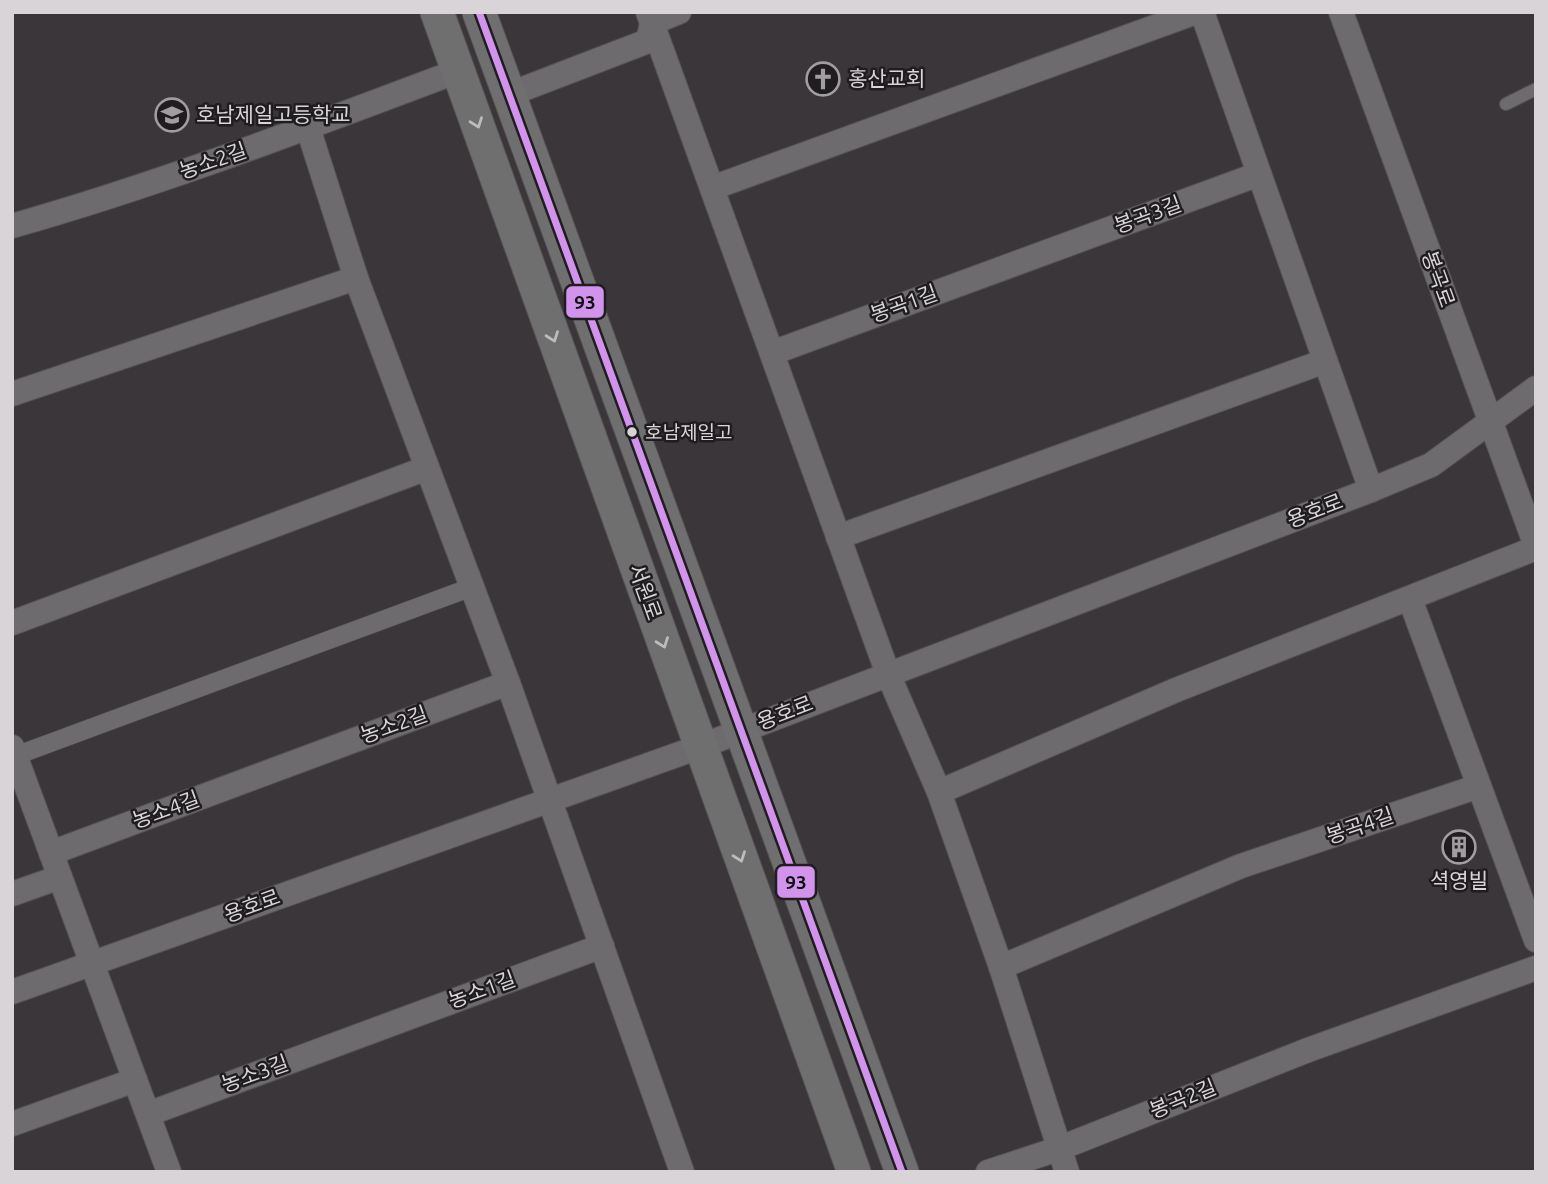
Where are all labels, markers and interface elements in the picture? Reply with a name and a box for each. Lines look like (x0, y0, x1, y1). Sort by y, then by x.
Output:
church icon: 홍산교회 (804, 60, 842, 98)
place label: 홍산교회 (848, 66, 925, 90)
school or university icon: 호남제일고등학교 (153, 96, 191, 134)
place label: 호남제일고등학교 (196, 102, 351, 126)
one-way arrow (469, 116, 483, 128)
street label: 농소2길 (176, 137, 250, 183)
street label: 봉곡3길 (1111, 191, 1185, 237)
street label: 봉곡로 (1418, 247, 1460, 310)
street label: 봉곡1길 (867, 280, 941, 326)
line badge: 93 (565, 285, 605, 319)
text: 93 (574, 291, 596, 313)
one-way arrow (545, 330, 559, 342)
place label: 호남제일고 (645, 421, 732, 443)
marker: 호남제일고 (625, 425, 639, 439)
street label: 용호로 (1283, 488, 1346, 532)
street label: 서원로 (625, 560, 667, 623)
one-way arrow (655, 637, 669, 649)
street label: 용호로 (753, 690, 816, 734)
street label: 농소2길 (357, 701, 431, 747)
street label: 농소4길 (129, 786, 203, 832)
street label: 봉곡4길 (1323, 802, 1397, 848)
building icon: 셕영빌 (1440, 828, 1478, 866)
one-way arrow (731, 851, 745, 863)
line badge: 93 (776, 865, 816, 899)
place label: 셕영빌 (1430, 868, 1488, 892)
text: 93 (785, 871, 807, 893)
street label: 용호로 (220, 884, 283, 926)
street label: 농소1길 (445, 966, 519, 1012)
street label: 농소3길 (218, 1050, 292, 1096)
street label: 봉곡2길 (1146, 1074, 1219, 1122)

